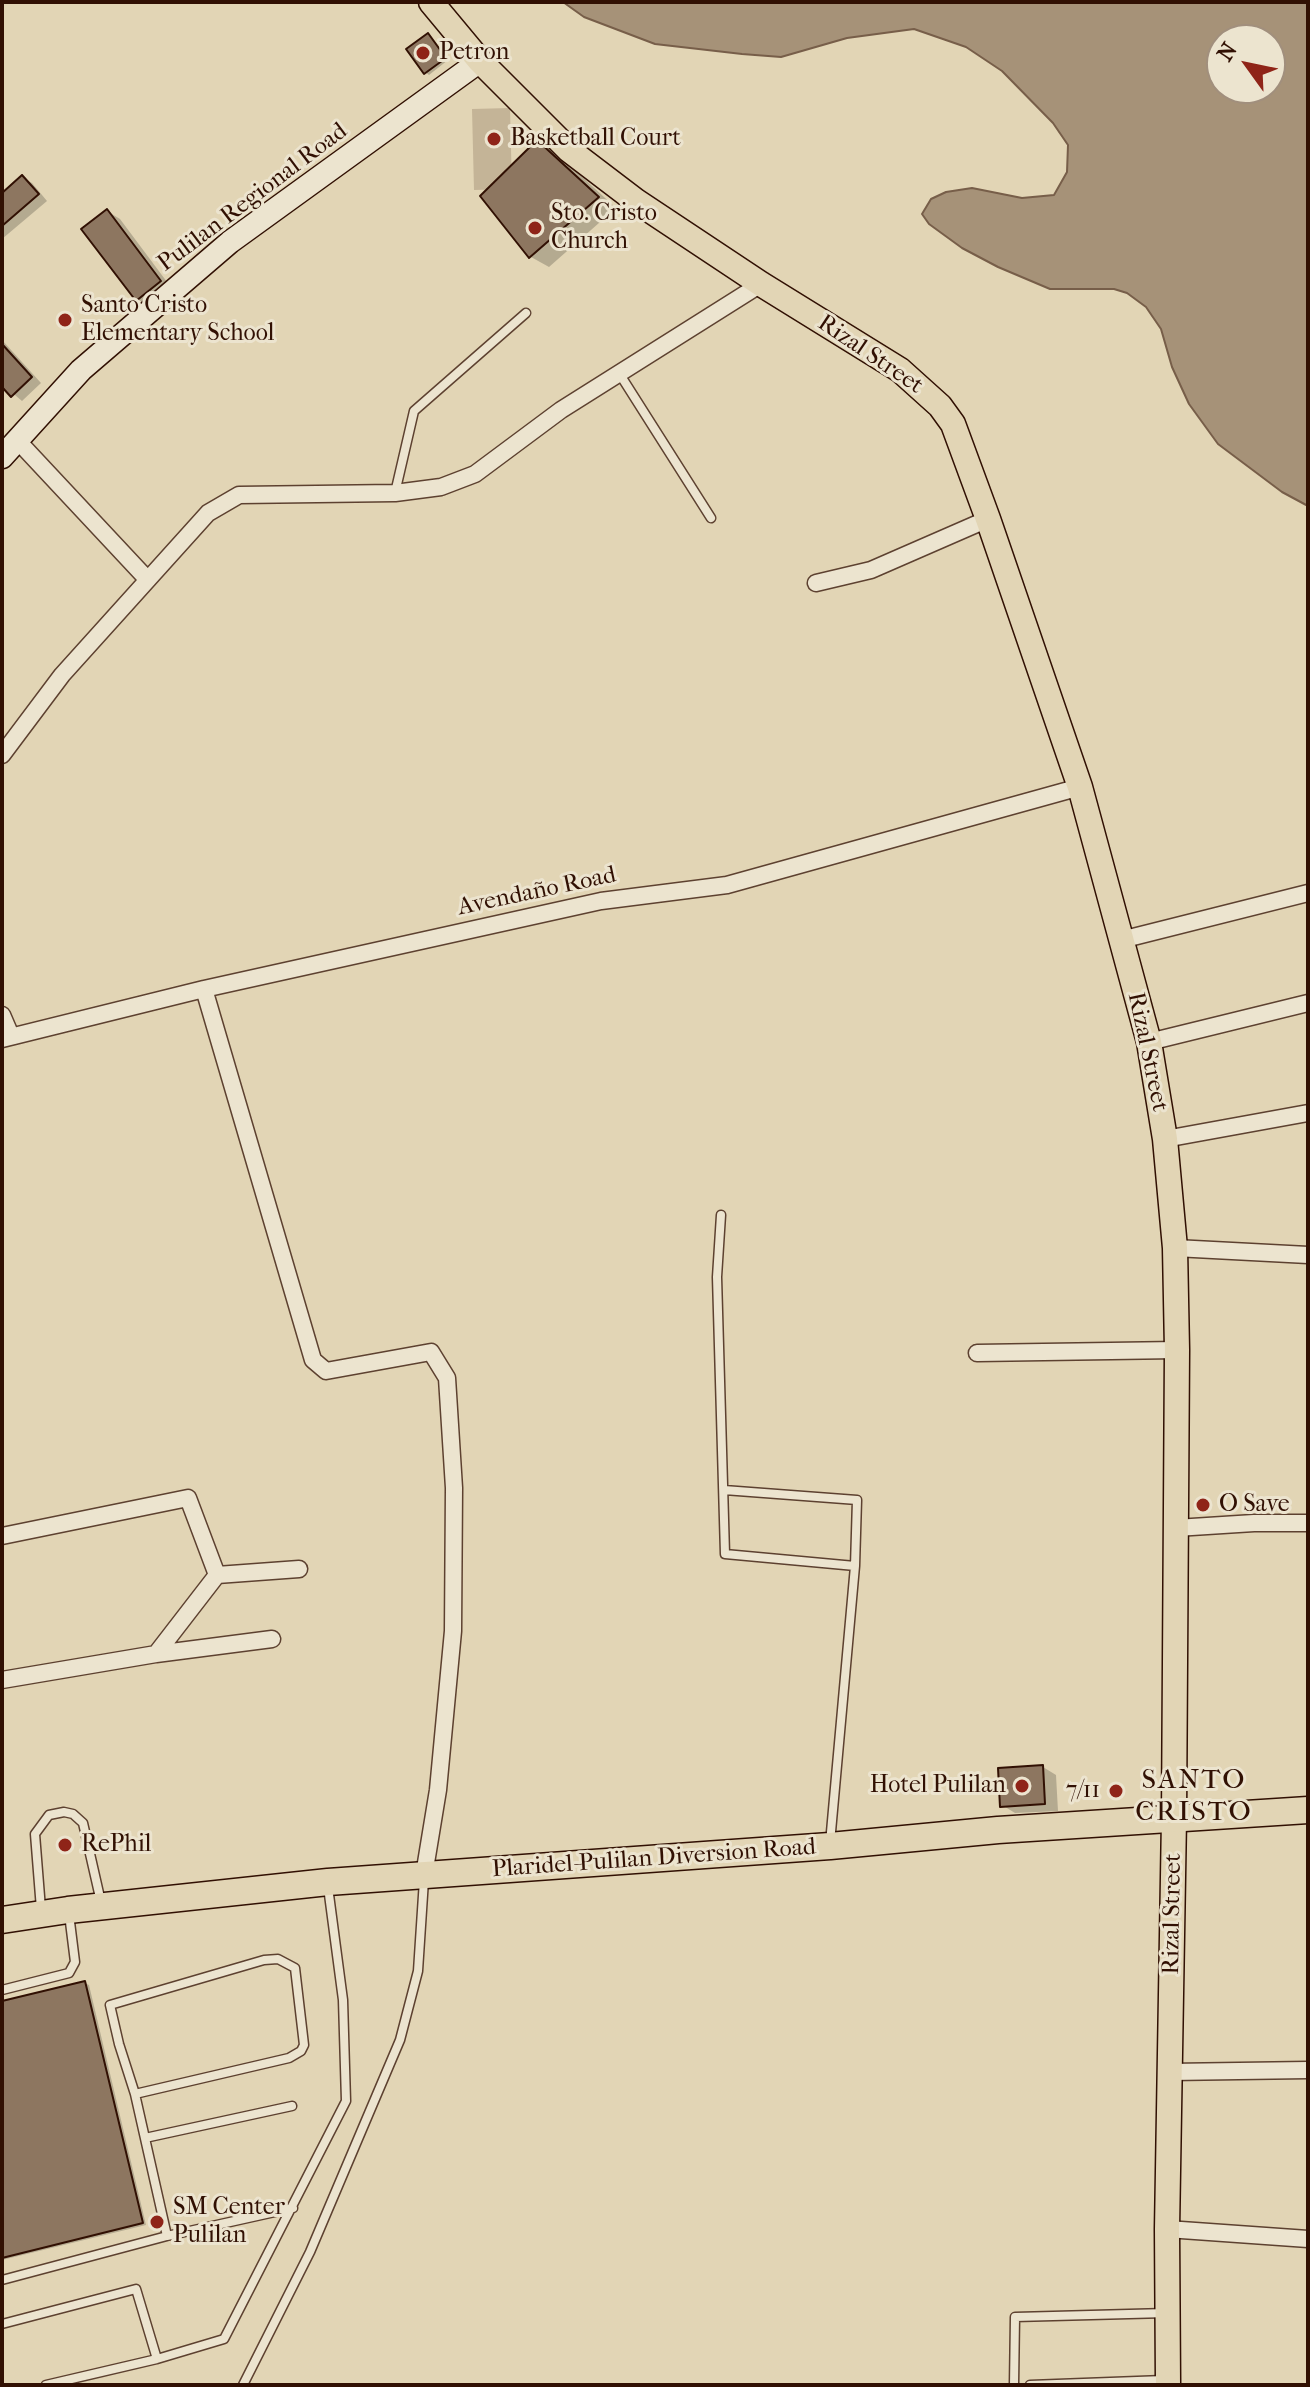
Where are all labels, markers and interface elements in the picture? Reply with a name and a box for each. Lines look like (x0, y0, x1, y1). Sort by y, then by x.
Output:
north arrow (1206, 24, 1286, 104)
text: N (1212, 38, 1243, 66)
place label: Petron (439, 39, 509, 67)
marker: Petron (414, 44, 432, 62)
street label: Pulilan Regional Road (153, 117, 353, 279)
place label: Basketball Court (510, 125, 681, 153)
marker: Basketball Court (485, 130, 503, 148)
place label: Sto. Cristo Church (551, 200, 657, 256)
marker: Sto. Cristo Church (526, 219, 544, 237)
place label: Santo Cristo Elementary School (81, 292, 274, 348)
street label: Rizal Street (812, 309, 928, 401)
marker: Santo Cristo Elementary School (56, 311, 74, 329)
street label: Avendaño Road (455, 861, 619, 923)
street label: Rizal Street (1120, 990, 1174, 1114)
place label: O Save (1219, 1491, 1290, 1519)
marker: O Save (1194, 1496, 1212, 1514)
district label: SANTO CRISTO (1135, 1764, 1253, 1830)
place label: Hotel Pulilan (870, 1772, 1006, 1800)
marker: Hotel Pulilan (1013, 1777, 1031, 1795)
place label: 7/11 (1066, 1777, 1100, 1805)
marker: 7/11 (1107, 1782, 1125, 1800)
place label: RePhil (81, 1831, 151, 1859)
street label: Plaridel-Pulilan Diversion Road (491, 1833, 817, 1885)
marker: RePhil (56, 1836, 74, 1854)
street label: Rizal Street (1158, 1853, 1188, 1975)
place label: SM Center Pulilan (173, 2194, 285, 2250)
marker: SM Center Pulilan (148, 2213, 166, 2231)

